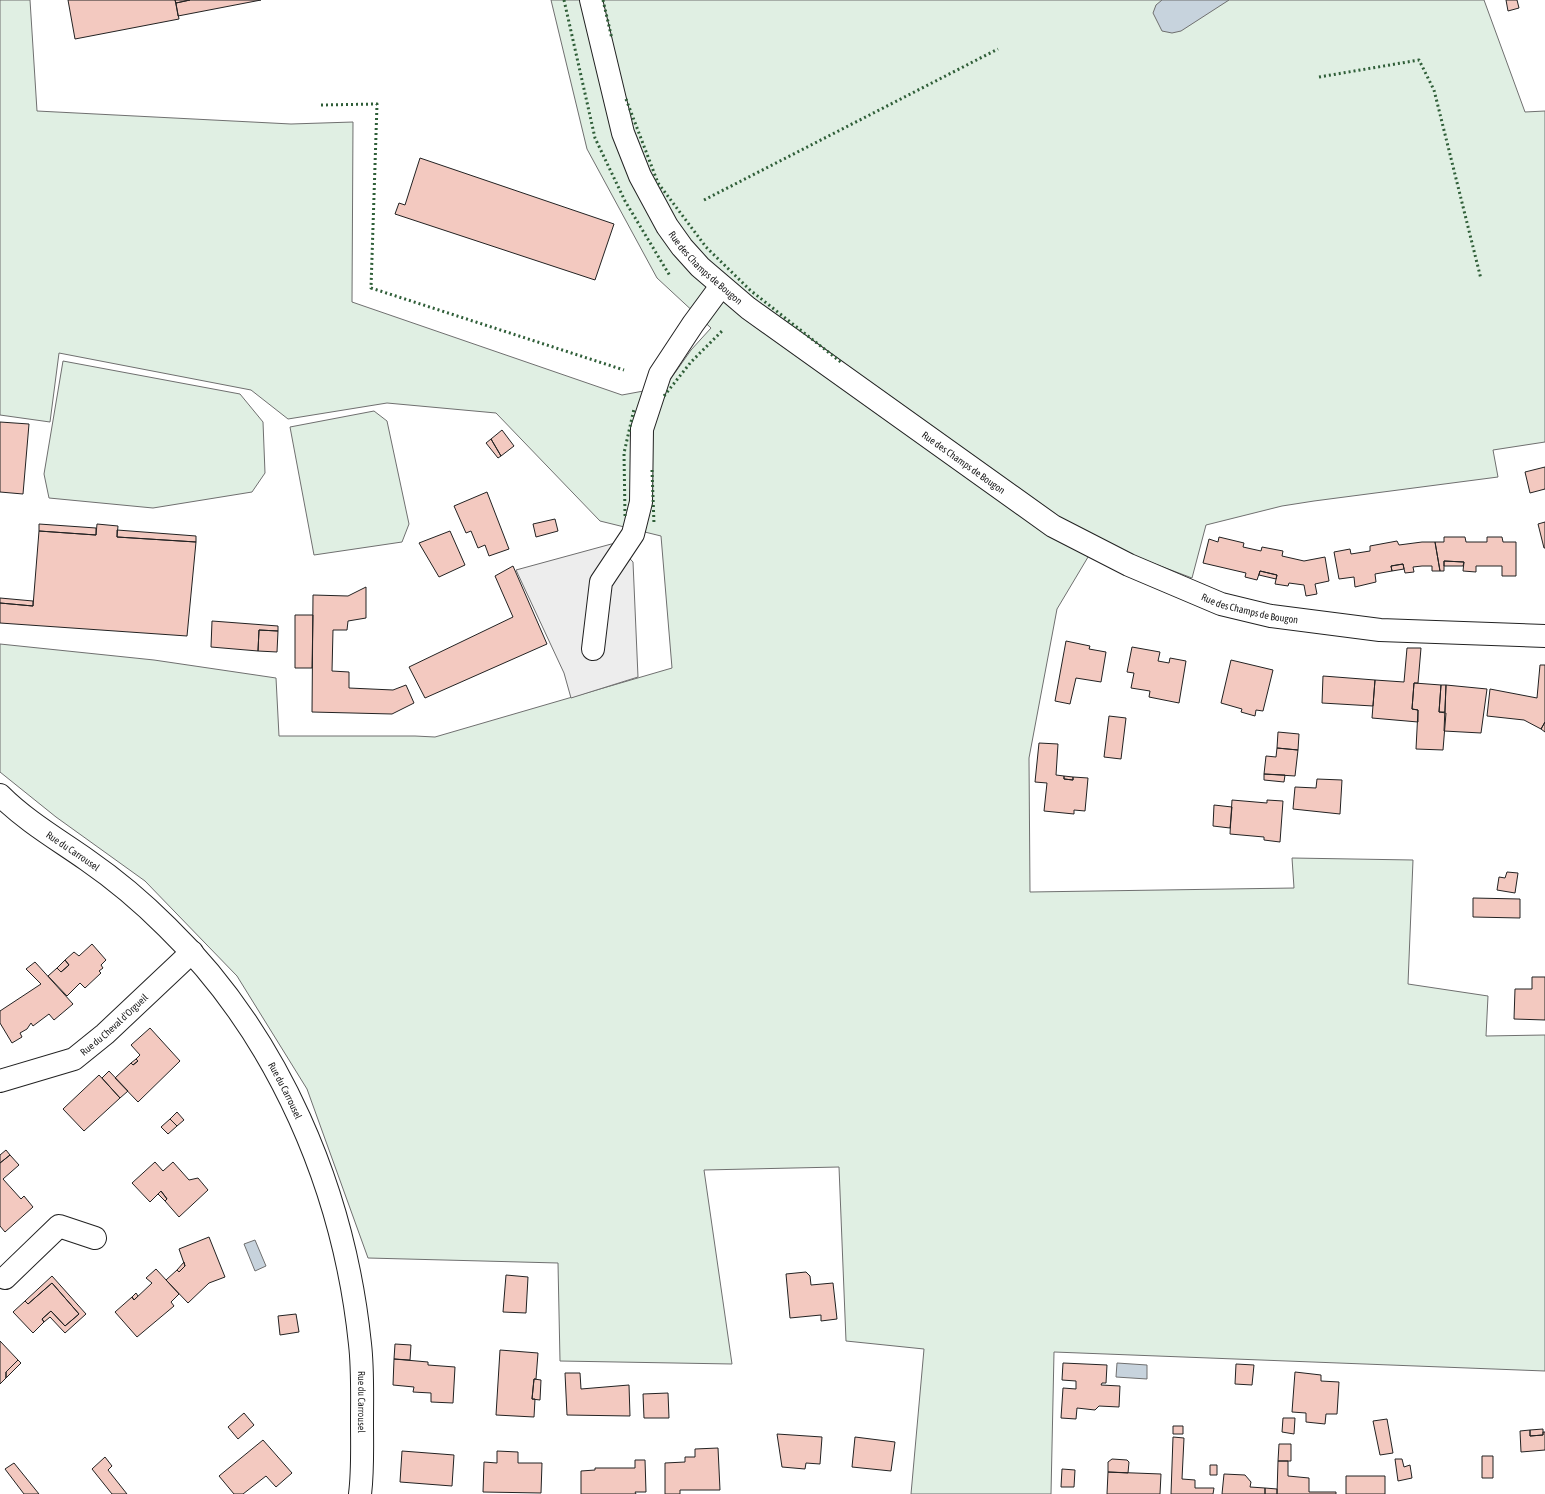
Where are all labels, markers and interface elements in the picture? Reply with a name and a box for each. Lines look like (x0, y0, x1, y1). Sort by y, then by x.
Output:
street label: Rue des Champs de Bougon (666, 229, 745, 307)
street label: Rue des Champs de Bougon (920, 429, 1007, 496)
street label: Rue des Champs de Bougon (1200, 591, 1299, 625)
street label: Rue du Carrousel (44, 829, 102, 873)
street label: Rue du Cheval d'Orgueil (78, 991, 150, 1058)
street label: Rue du Carrousel (266, 1060, 304, 1121)
street label: Rue du Carrousel (356, 1371, 367, 1433)

